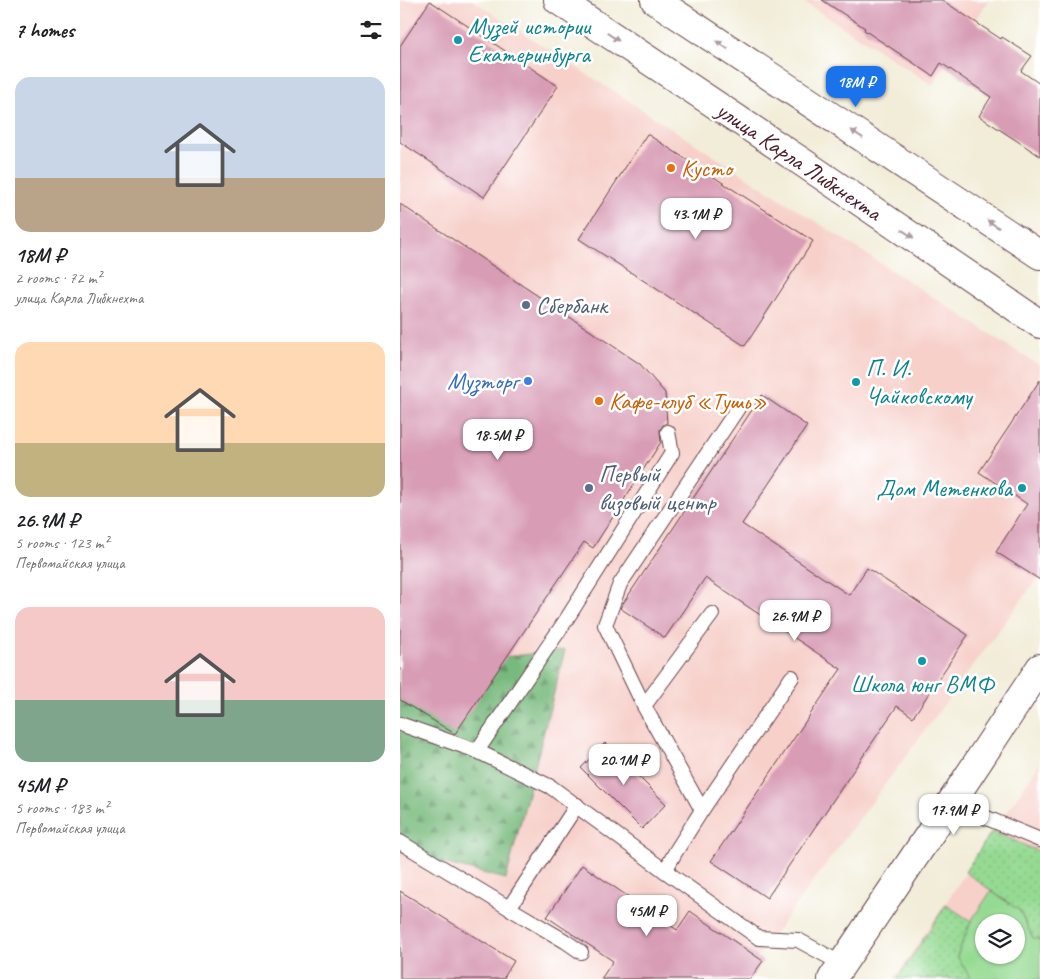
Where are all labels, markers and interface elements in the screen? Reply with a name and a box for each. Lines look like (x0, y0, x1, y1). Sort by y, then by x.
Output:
place label: Музей истории Екатеринбурга (468, 11, 593, 69)
icon: filters (357, 16, 385, 44)
text: 7 homes (15, 17, 74, 43)
one-way arrow (606, 32, 620, 41)
marker: Музей истории Екатеринбурга (452, 34, 464, 46)
one-way arrow (715, 40, 729, 49)
pin: 18M ₽ (821, 66, 891, 108)
text: 18M ₽ (837, 72, 875, 92)
street label: улица Карла Либкнехта (709, 94, 888, 228)
icon: home (155, 110, 245, 200)
one-way arrow (851, 129, 864, 139)
place label: Кусто (681, 153, 735, 183)
marker: Кусто (665, 162, 677, 174)
pin: 43.1M ₽ (650, 198, 742, 240)
text: 43.1M ₽ (672, 204, 720, 224)
one-way arrow (986, 219, 999, 229)
one-way arrow (901, 229, 914, 239)
text: 18M ₽ (15, 242, 65, 268)
text: 2 rooms · 72 m² (15, 268, 101, 288)
text: улица Карла Либкнехта (15, 288, 143, 308)
place label: Сбербанк (536, 290, 609, 320)
marker: Сбербанк (520, 299, 532, 311)
place label: П. И. Чайковскому (866, 353, 974, 411)
place label: Музторг (447, 366, 521, 397)
icon: home (155, 375, 245, 465)
marker: Музторг (522, 375, 534, 387)
marker: П. И. Чайковскому (850, 376, 862, 388)
place label: Кафе-клуб «Тушь» (609, 386, 767, 416)
marker: Кафе-клуб «Тушь» (593, 395, 605, 407)
pin: 18.5M ₽ (452, 418, 544, 461)
text: 18.5M ₽ (474, 425, 522, 445)
place label: Первый визовый центр (599, 459, 717, 517)
place label: Дом Метенкова (876, 473, 1013, 503)
marker: Первый визовый центр (583, 482, 595, 494)
marker: Дом Метенкова (1016, 482, 1028, 494)
text: 26.9M ₽ (15, 507, 79, 533)
text: 5 rooms · 123 m² (15, 533, 109, 553)
text: Первомайская улица (15, 553, 125, 573)
pin: 26.9M ₽ (749, 600, 841, 642)
text: 26.9M ₽ (771, 606, 819, 626)
icon: home (155, 640, 245, 730)
marker: Школа юнг ВМФ (916, 655, 928, 667)
place label: Школа юнг ВМФ (850, 669, 996, 699)
pin: 20.1M ₽ (578, 744, 670, 786)
text: 20.1M ₽ (600, 750, 648, 770)
text: 45M ₽ (15, 772, 65, 798)
pin: 17.9M ₽ (908, 794, 1000, 836)
text: 5 rooms · 183 m² (15, 798, 109, 818)
text: 17.9M ₽ (930, 800, 978, 820)
text: Первомайская улица (15, 818, 125, 838)
pin: 45M ₽ (612, 894, 682, 937)
text: 45M ₽ (628, 901, 666, 921)
map controls (975, 914, 1025, 964)
button: layers (975, 914, 1025, 964)

